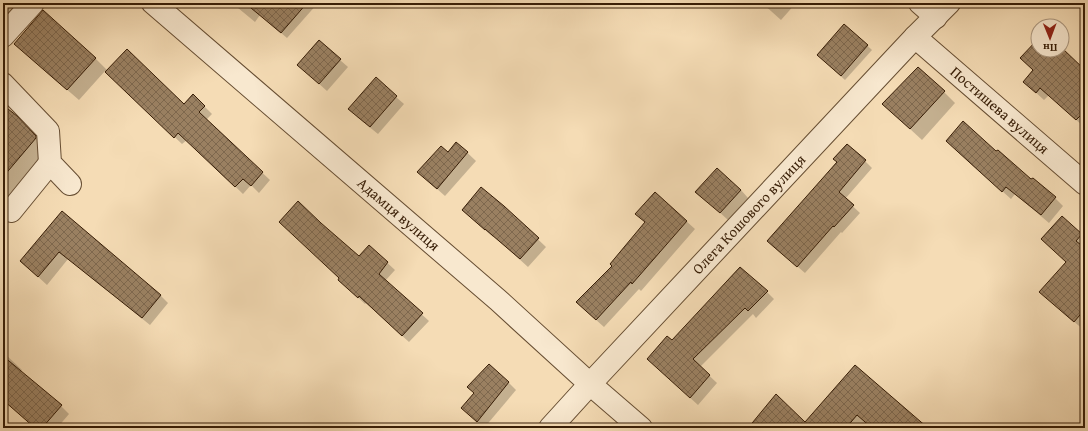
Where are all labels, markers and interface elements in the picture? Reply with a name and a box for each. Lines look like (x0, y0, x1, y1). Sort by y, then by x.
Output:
north arrow (1030, 18, 1070, 58)
text: Пн (1043, 40, 1057, 56)
street label: Постишева вулиця (946, 61, 1054, 159)
street label: Олега Кошового вулиця (687, 149, 810, 279)
street label: Адамця вулиця (353, 172, 445, 256)

